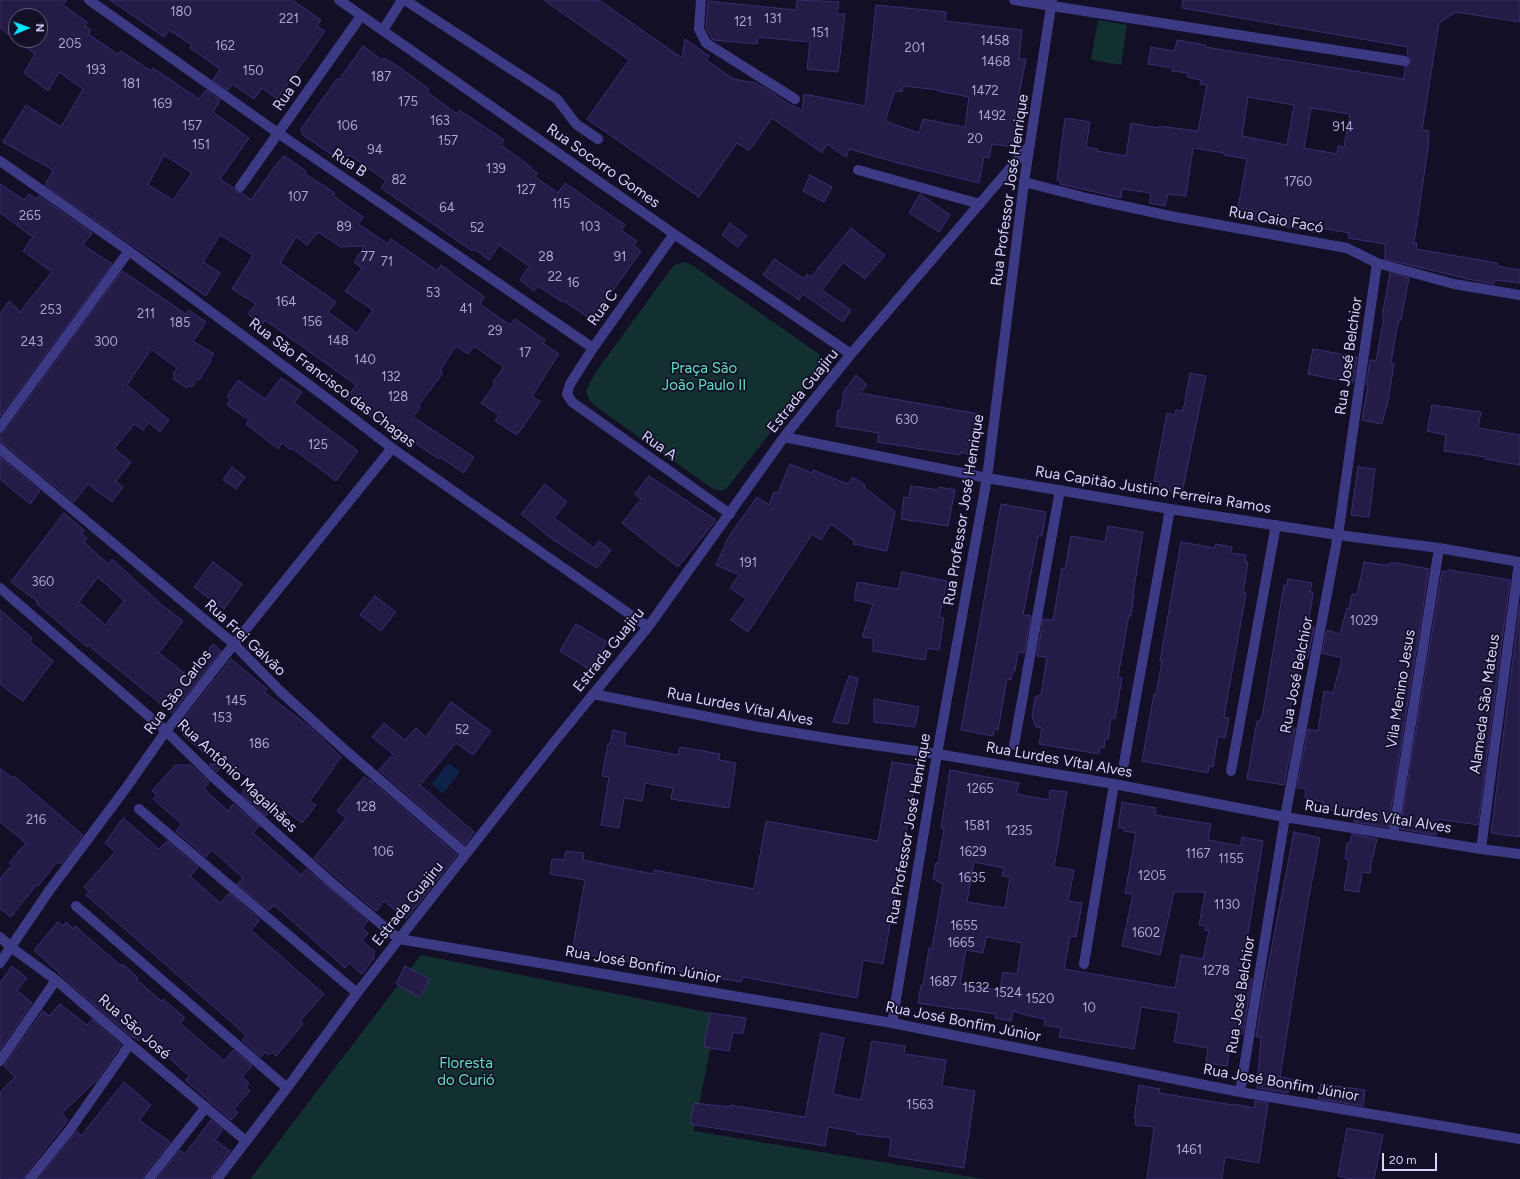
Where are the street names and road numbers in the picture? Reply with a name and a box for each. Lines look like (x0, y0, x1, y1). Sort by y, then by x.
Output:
street label: Rua D (269, 72, 307, 114)
street label: Rua Professor José Henrique (988, 93, 1032, 287)
street label: Rua Socorro Gomes (543, 120, 663, 212)
street label: Rua B (328, 145, 370, 181)
street label: Rua Caio Facó (1227, 203, 1325, 237)
street label: Rua C (584, 287, 622, 329)
street label: Rua José Belchior (1332, 296, 1366, 416)
street label: Rua São Francisco das Chagas (245, 314, 419, 452)
street label: Estrada Guajiru (764, 345, 842, 437)
street label: Rua Professor José Henrique (940, 413, 988, 607)
street label: Rua A (638, 427, 680, 465)
street label: Rua Capitão Justino Ferreira Ramos (1034, 462, 1272, 518)
street label: Rua Frei Galvão (201, 596, 289, 680)
street label: Estrada Guajiru (570, 604, 648, 696)
street label: Rua José Belchior (1277, 615, 1317, 735)
street label: Vila Menino Jesus (1383, 628, 1419, 750)
street label: Alameda São Mateus (1466, 633, 1504, 775)
street label: Rua São Carlos (140, 646, 216, 738)
street label: Rua Lurdes Vítal Alves (665, 684, 815, 730)
street label: Rua Antônio Magalhães (173, 716, 301, 836)
street label: Rua Professor José Henrique (883, 732, 935, 926)
street label: Rua Lurdes Vítal Alves (984, 738, 1134, 782)
street label: Rua Lurdes Vítal Alves (1303, 796, 1453, 838)
street label: Estrada Guajiru (369, 858, 447, 950)
street label: Rua José Belchior (1223, 935, 1259, 1055)
street label: Rua José Bonfim Júnior (564, 942, 722, 988)
street label: Rua São José (94, 991, 174, 1063)
street label: Rua José Bonfim Júnior (884, 998, 1042, 1046)
street label: Rua José Bonfim Júnior (1202, 1060, 1360, 1106)

